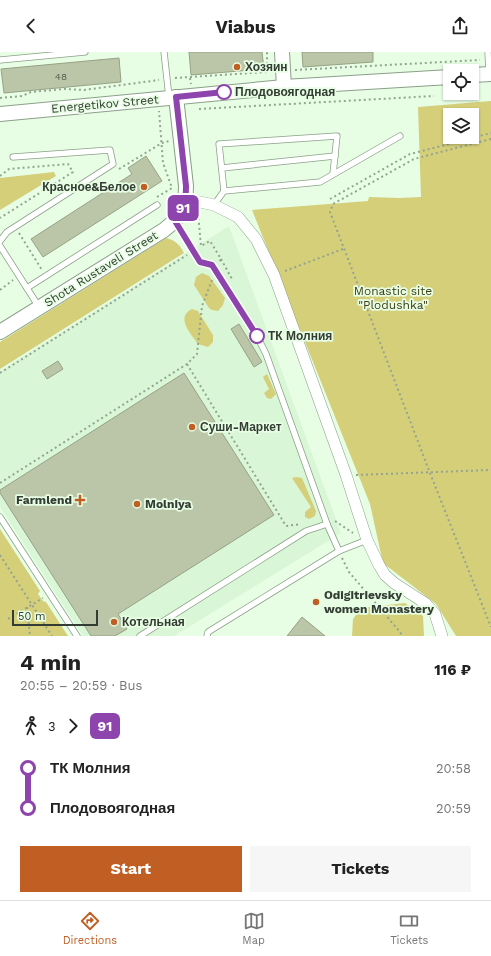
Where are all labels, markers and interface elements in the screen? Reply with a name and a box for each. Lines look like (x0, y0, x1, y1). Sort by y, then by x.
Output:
icon: back (20, 15, 42, 37)
icon: share (449, 15, 471, 37)
text: Viabus (216, 16, 275, 37)
place label: Хозяин (245, 60, 288, 74)
marker: Хозяин (232, 62, 242, 72)
map controls (443, 64, 479, 144)
button: locate (443, 64, 479, 100)
house number: 48 (55, 71, 67, 82)
marker: Плодовоягодная (216, 84, 232, 100)
place label: Плодовоягодная (235, 85, 335, 99)
street label: Energetikov Street (51, 92, 159, 116)
button: layers (443, 108, 479, 144)
place label: Красное&Белое (42, 180, 136, 194)
marker: Красное&Белое (139, 182, 149, 192)
line badge: 91 (165, 195, 201, 221)
text: 91 (176, 200, 190, 216)
street label: Shota Rustaveli Street (42, 228, 160, 310)
park label: Monastic site "Plodushka" (354, 284, 432, 312)
marker: ТК Молния (249, 328, 265, 344)
place label: ТК Молния (268, 329, 332, 343)
place label: Суши-Маркет (200, 420, 282, 434)
marker: Суши-Маркет (187, 422, 197, 432)
place label: Farmlend (16, 493, 72, 507)
marker: Farmlend (75, 495, 85, 505)
place label: Molniya (145, 497, 192, 511)
marker: Molniya (132, 499, 142, 509)
place label: Odigitrievsky women Monastery (324, 588, 434, 616)
marker: Odigitrievsky women Monastery (311, 597, 321, 607)
scale bar (12, 608, 98, 627)
text: 50 m (18, 610, 45, 623)
place label: Котельная (122, 615, 185, 629)
marker: Котельная (109, 617, 119, 627)
text: 4 min (20, 650, 81, 675)
text: 116 ₽ (434, 661, 471, 679)
text: 20:55 – 20:59 · Bus (20, 678, 142, 693)
icon: walk (20, 715, 42, 737)
icon: forward (62, 715, 84, 737)
text: 91 (98, 718, 112, 734)
text: 3 (48, 719, 56, 734)
text: ТК Молния (50, 759, 130, 777)
text: 20:58 (436, 761, 471, 776)
text: Плодовоягодная (50, 799, 175, 817)
text: 20:59 (436, 801, 471, 816)
button: Start (20, 846, 242, 892)
button: Tickets (250, 846, 471, 892)
tab: Directions (63, 910, 117, 947)
tab: Map (242, 910, 265, 947)
tab: Tickets (390, 910, 428, 947)

